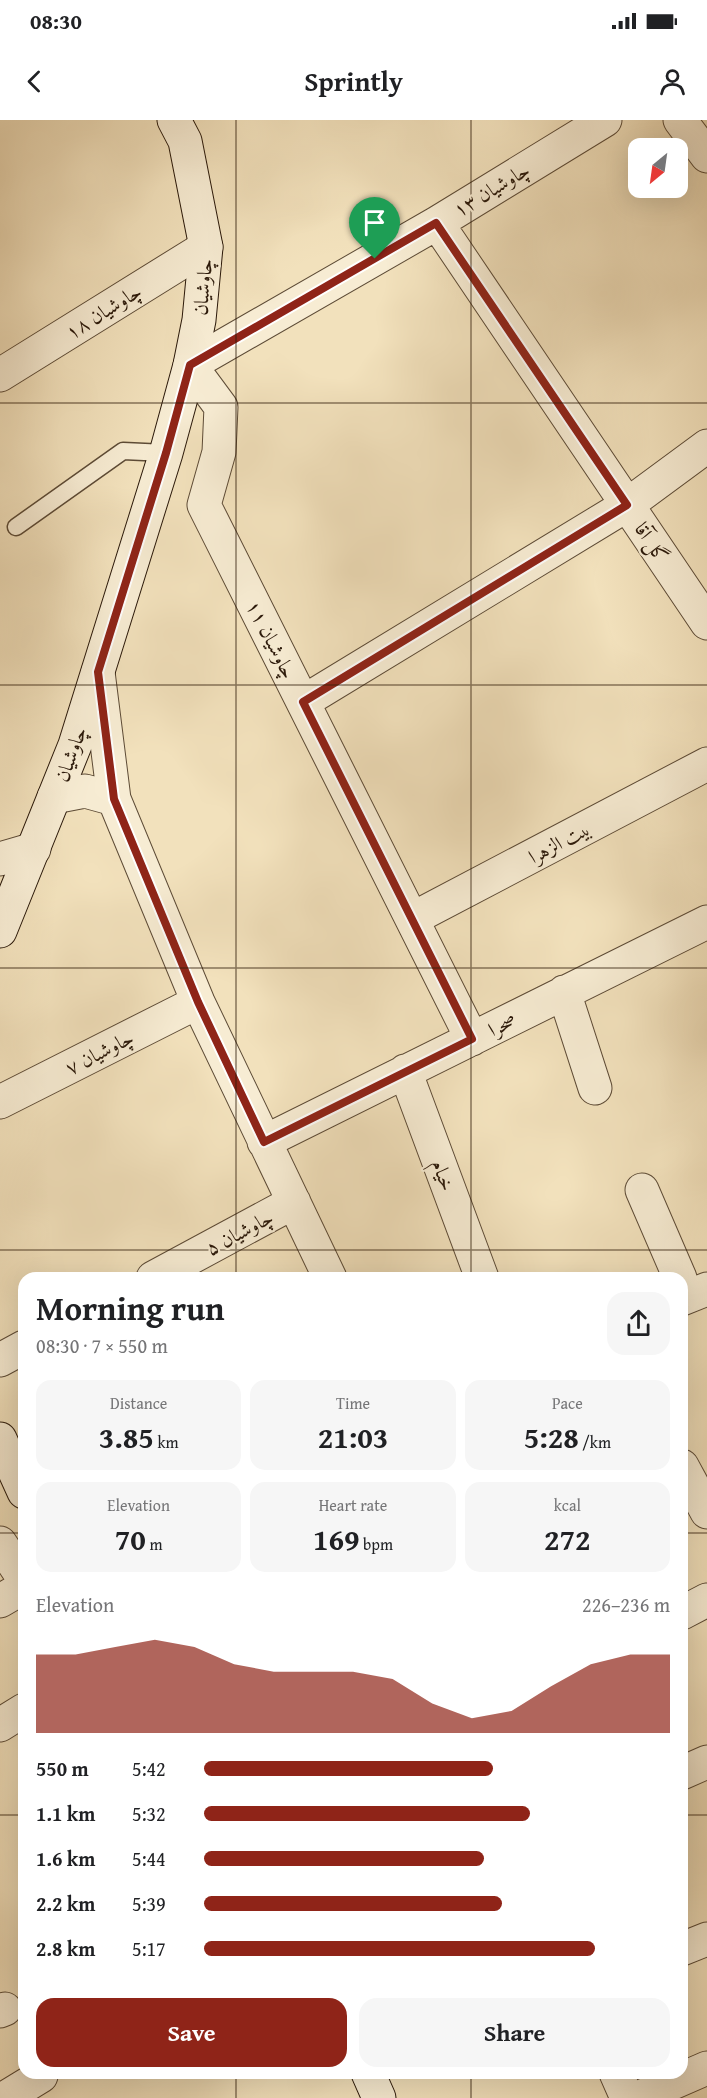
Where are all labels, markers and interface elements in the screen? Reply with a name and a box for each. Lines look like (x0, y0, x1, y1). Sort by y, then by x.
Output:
text: 08:30 (30, 5, 82, 37)
text: Sprintly (304, 61, 403, 101)
icon: back (18, 65, 51, 98)
icon: person (656, 65, 689, 98)
north arrow (628, 138, 688, 198)
map controls (628, 138, 688, 198)
street label: چاوشیان ۱۳ (447, 155, 535, 223)
pin (349, 197, 400, 259)
icon: arrive (358, 206, 391, 239)
street label: چاوشیان (185, 257, 219, 317)
street label: چاوشیان ۱۸ (59, 276, 147, 346)
street label: گل آقا (628, 516, 676, 568)
street label: چاوشیان ۱۱ (240, 595, 304, 683)
street label: چاوشیان (47, 722, 93, 786)
street label: بیت الزهرا (523, 814, 595, 870)
street label: صحرا (483, 1005, 521, 1043)
street label: چاوشیان ۷ (60, 1022, 138, 1082)
street label: خیام (421, 1155, 463, 1196)
street label: چاوشیان ۵ (200, 1202, 278, 1262)
text: Morning run (36, 1284, 225, 1332)
button: share (607, 1292, 670, 1355)
text: 08:30 · 7 × 550 m (36, 1331, 168, 1360)
text: Distance (110, 1391, 167, 1415)
text: Time (336, 1391, 370, 1415)
text: Pace (552, 1391, 583, 1415)
text: 3.85 (99, 1415, 154, 1459)
text: 21:03 (318, 1415, 388, 1459)
text: 5:28 (524, 1415, 579, 1459)
text: km (154, 1430, 179, 1454)
text: /km (579, 1430, 611, 1454)
text: Elevation (107, 1493, 170, 1517)
text: Heart rate (319, 1493, 387, 1517)
text: kcal (554, 1493, 581, 1517)
text: 70 (115, 1517, 146, 1561)
text: 169 (313, 1517, 360, 1561)
text: 272 (544, 1517, 591, 1561)
text: m (146, 1532, 163, 1556)
text: bpm (360, 1532, 393, 1556)
text: Elevation (36, 1590, 114, 1619)
text: 226–236 m (582, 1590, 670, 1619)
text: 550 m (36, 1754, 89, 1783)
text: 5:42 (132, 1754, 166, 1783)
text: 1.1 km (36, 1799, 95, 1828)
text: 5:32 (132, 1799, 166, 1828)
text: 1.6 km (36, 1844, 95, 1873)
text: 5:44 (132, 1844, 166, 1873)
text: 2.2 km (36, 1889, 95, 1918)
text: 5:39 (132, 1889, 166, 1918)
text: 2.8 km (36, 1934, 95, 1963)
text: 5:17 (132, 1934, 166, 1963)
button: Save (36, 1998, 347, 2067)
button: Share (359, 1998, 670, 2067)

